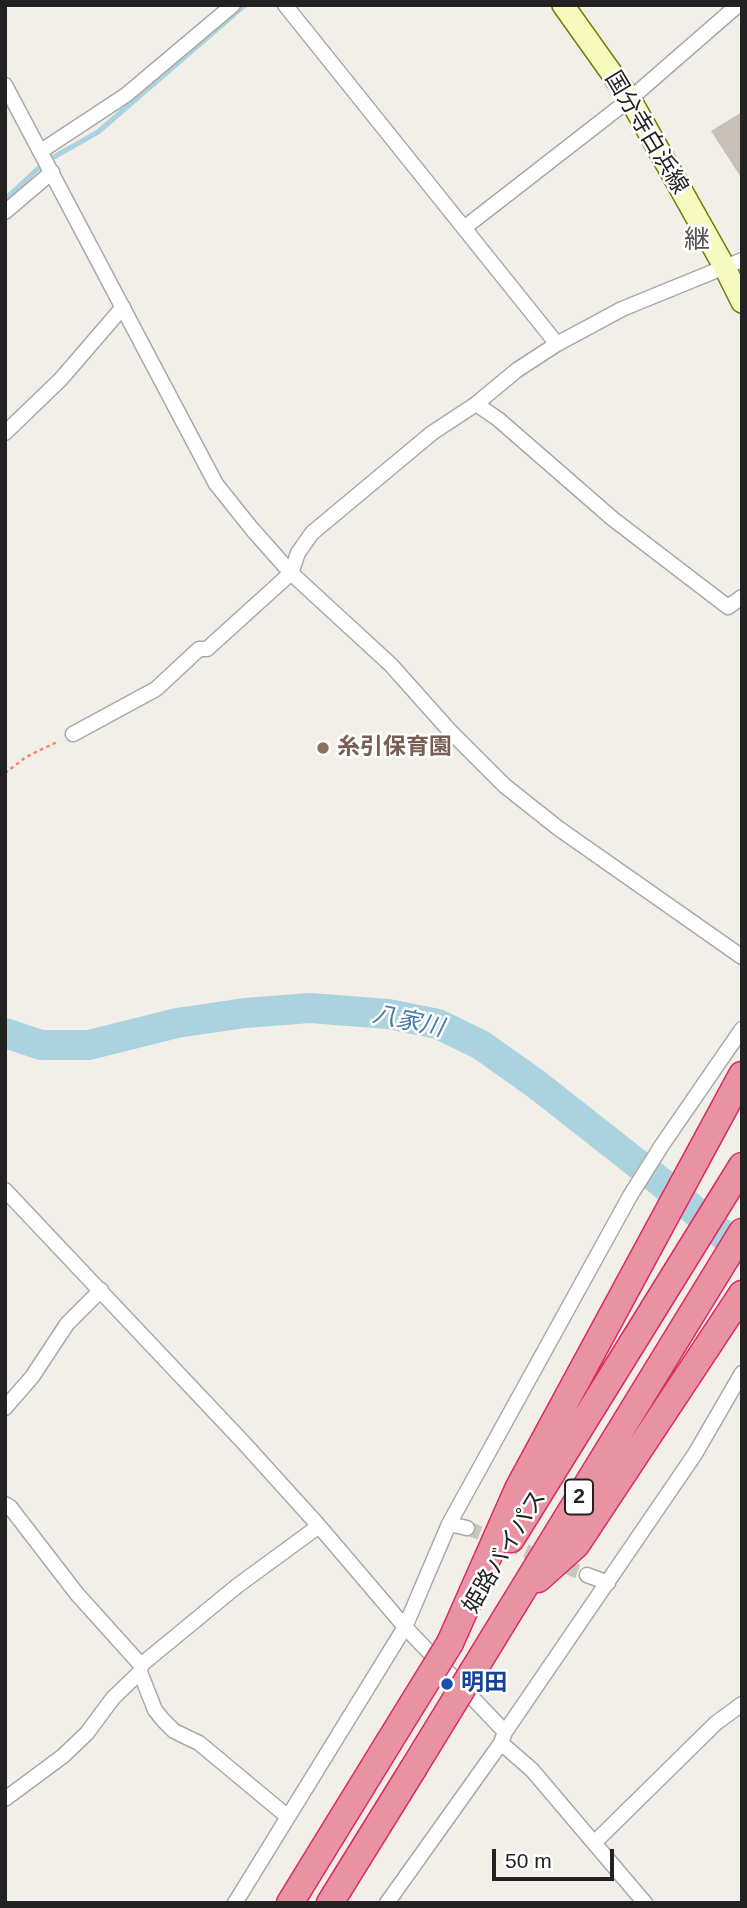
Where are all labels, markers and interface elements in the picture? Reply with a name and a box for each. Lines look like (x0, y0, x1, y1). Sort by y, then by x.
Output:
street label: 国分寺白浜線 (599, 67, 693, 199)
district label: 継 (684, 225, 710, 257)
place label: 糸引保育園 (337, 734, 452, 762)
marker: 糸引保育園 (315, 740, 331, 756)
water label: 八家川 (370, 1000, 446, 1044)
road number: 2 (565, 1480, 593, 1514)
street label: 姫路バイパス (458, 1486, 552, 1618)
place label: 明田 (461, 1670, 507, 1698)
marker: 明田 (439, 1676, 455, 1692)
scale bar (495, 1834, 618, 1878)
text: 50 m (505, 1849, 552, 1872)

